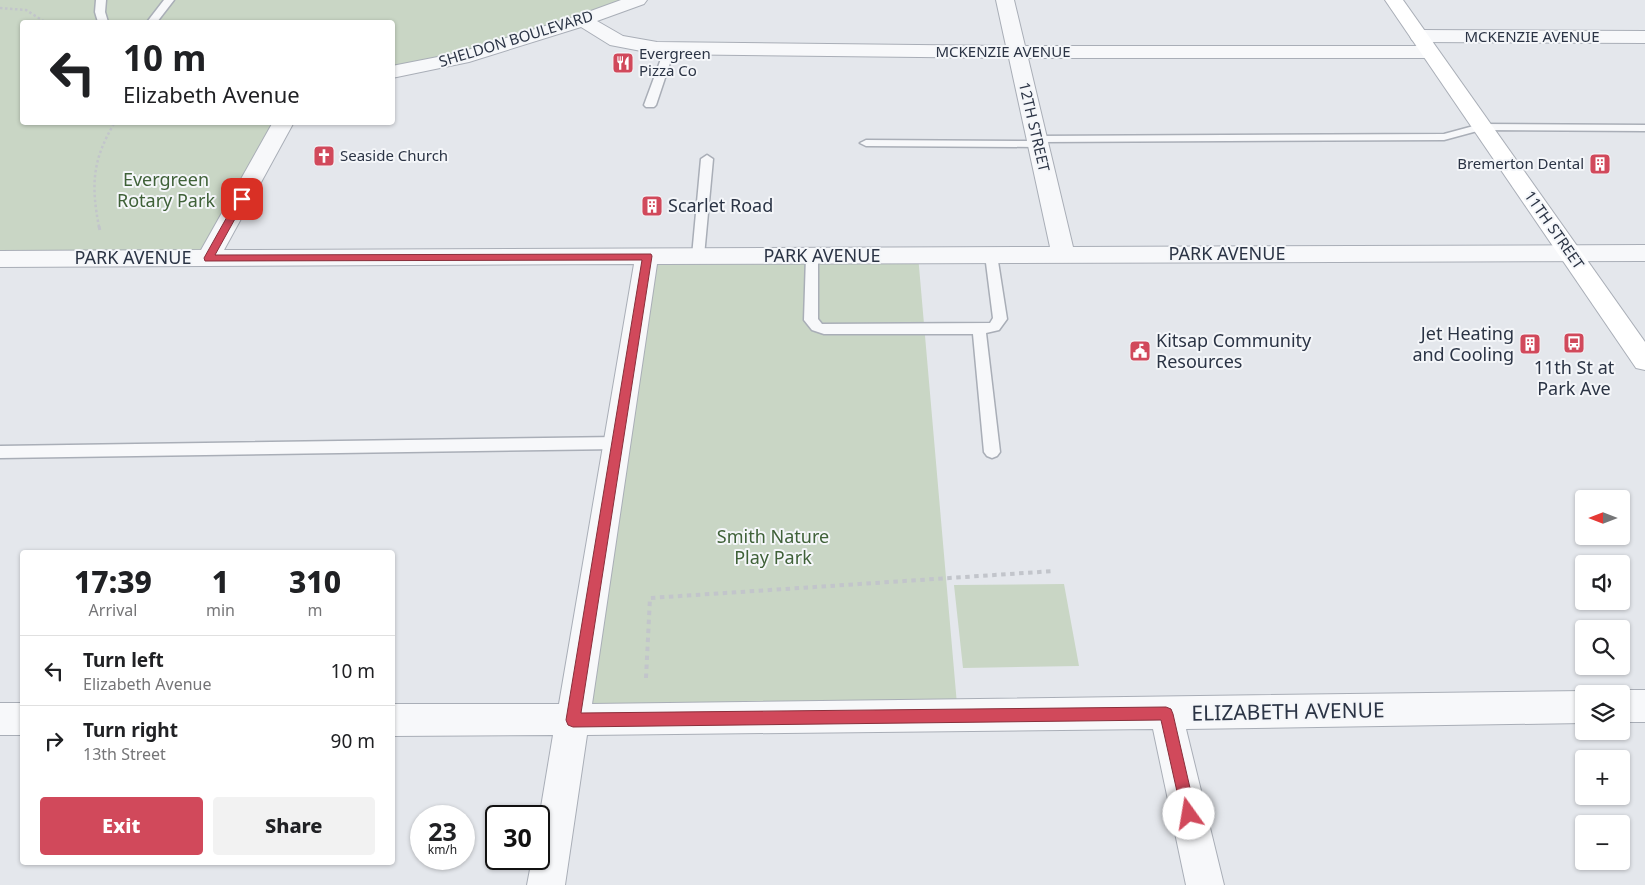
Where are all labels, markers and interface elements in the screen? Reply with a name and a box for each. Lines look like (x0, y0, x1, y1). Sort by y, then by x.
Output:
street label: SHELDON BOULEVARD (436, 5, 595, 71)
street label: MCKENZIE AVENUE (1464, 26, 1600, 46)
text: 10 m (123, 34, 206, 81)
icon: left (40, 40, 105, 105)
street label: MCKENZIE AVENUE (935, 41, 1071, 61)
place label: Evergreen Pizza Co (639, 43, 711, 80)
restaurant icon: Evergreen Pizza Co (611, 51, 635, 75)
text: Elizabeth Avenue (123, 79, 300, 109)
street label: 12TH STREET (1015, 80, 1055, 174)
church icon: Seaside Church (312, 144, 336, 168)
place label: Seaside Church (340, 145, 448, 165)
building icon: Bremerton Dental (1588, 152, 1612, 176)
place label: Bremerton Dental (1457, 153, 1584, 173)
park label: Evergreen Rotary Park (117, 167, 215, 212)
pin (221, 178, 263, 220)
icon: arrive (228, 185, 256, 213)
street label: 11TH STREET (1520, 186, 1590, 273)
place label: Scarlet Road (668, 193, 773, 217)
building icon: Scarlet Road (640, 194, 664, 218)
street label: PARK AVENUE (1169, 241, 1285, 265)
street label: PARK AVENUE (764, 243, 880, 267)
street label: PARK AVENUE (75, 245, 191, 269)
place label: Jet Heating and Cooling (1412, 321, 1514, 366)
place label: Kitsap Community Resources (1156, 328, 1312, 373)
bus stop icon: 11th St at Park Ave (1562, 331, 1586, 355)
building icon: Jet Heating and Cooling (1518, 332, 1542, 356)
public building icon: Kitsap Community Resources (1128, 339, 1152, 363)
place label: 11th St at Park Ave (1534, 355, 1615, 400)
north arrow (1575, 490, 1630, 545)
map controls (1575, 490, 1630, 870)
park label: Smith Nature Play Park (717, 524, 829, 569)
button: sound (1575, 555, 1630, 610)
text: 17:39 (74, 561, 152, 602)
text: 1 (212, 561, 229, 602)
text: 310 (289, 561, 341, 602)
text: Arrival (89, 599, 137, 621)
text: min (206, 599, 235, 621)
text: m (307, 599, 322, 621)
button: search (1575, 620, 1630, 675)
text: Turn left (83, 647, 164, 673)
icon: left (40, 657, 68, 685)
text: 10 m (331, 658, 375, 684)
text: Elizabeth Avenue (83, 673, 212, 695)
button: layers (1575, 685, 1630, 740)
street label: ELIZABETH AVENUE (1191, 695, 1385, 727)
text: Turn right (83, 717, 178, 743)
icon: right (40, 727, 68, 755)
text: 90 m (331, 728, 375, 754)
text: 13th Street (83, 743, 166, 765)
button: + (1575, 750, 1630, 805)
position arrow (1162, 787, 1214, 839)
button: Exit (40, 797, 203, 855)
button: Share (213, 797, 375, 855)
speed limit sign: 30 (485, 805, 550, 870)
text: 23 (428, 814, 457, 848)
button: − (1575, 815, 1630, 870)
text: km/h (428, 841, 457, 858)

